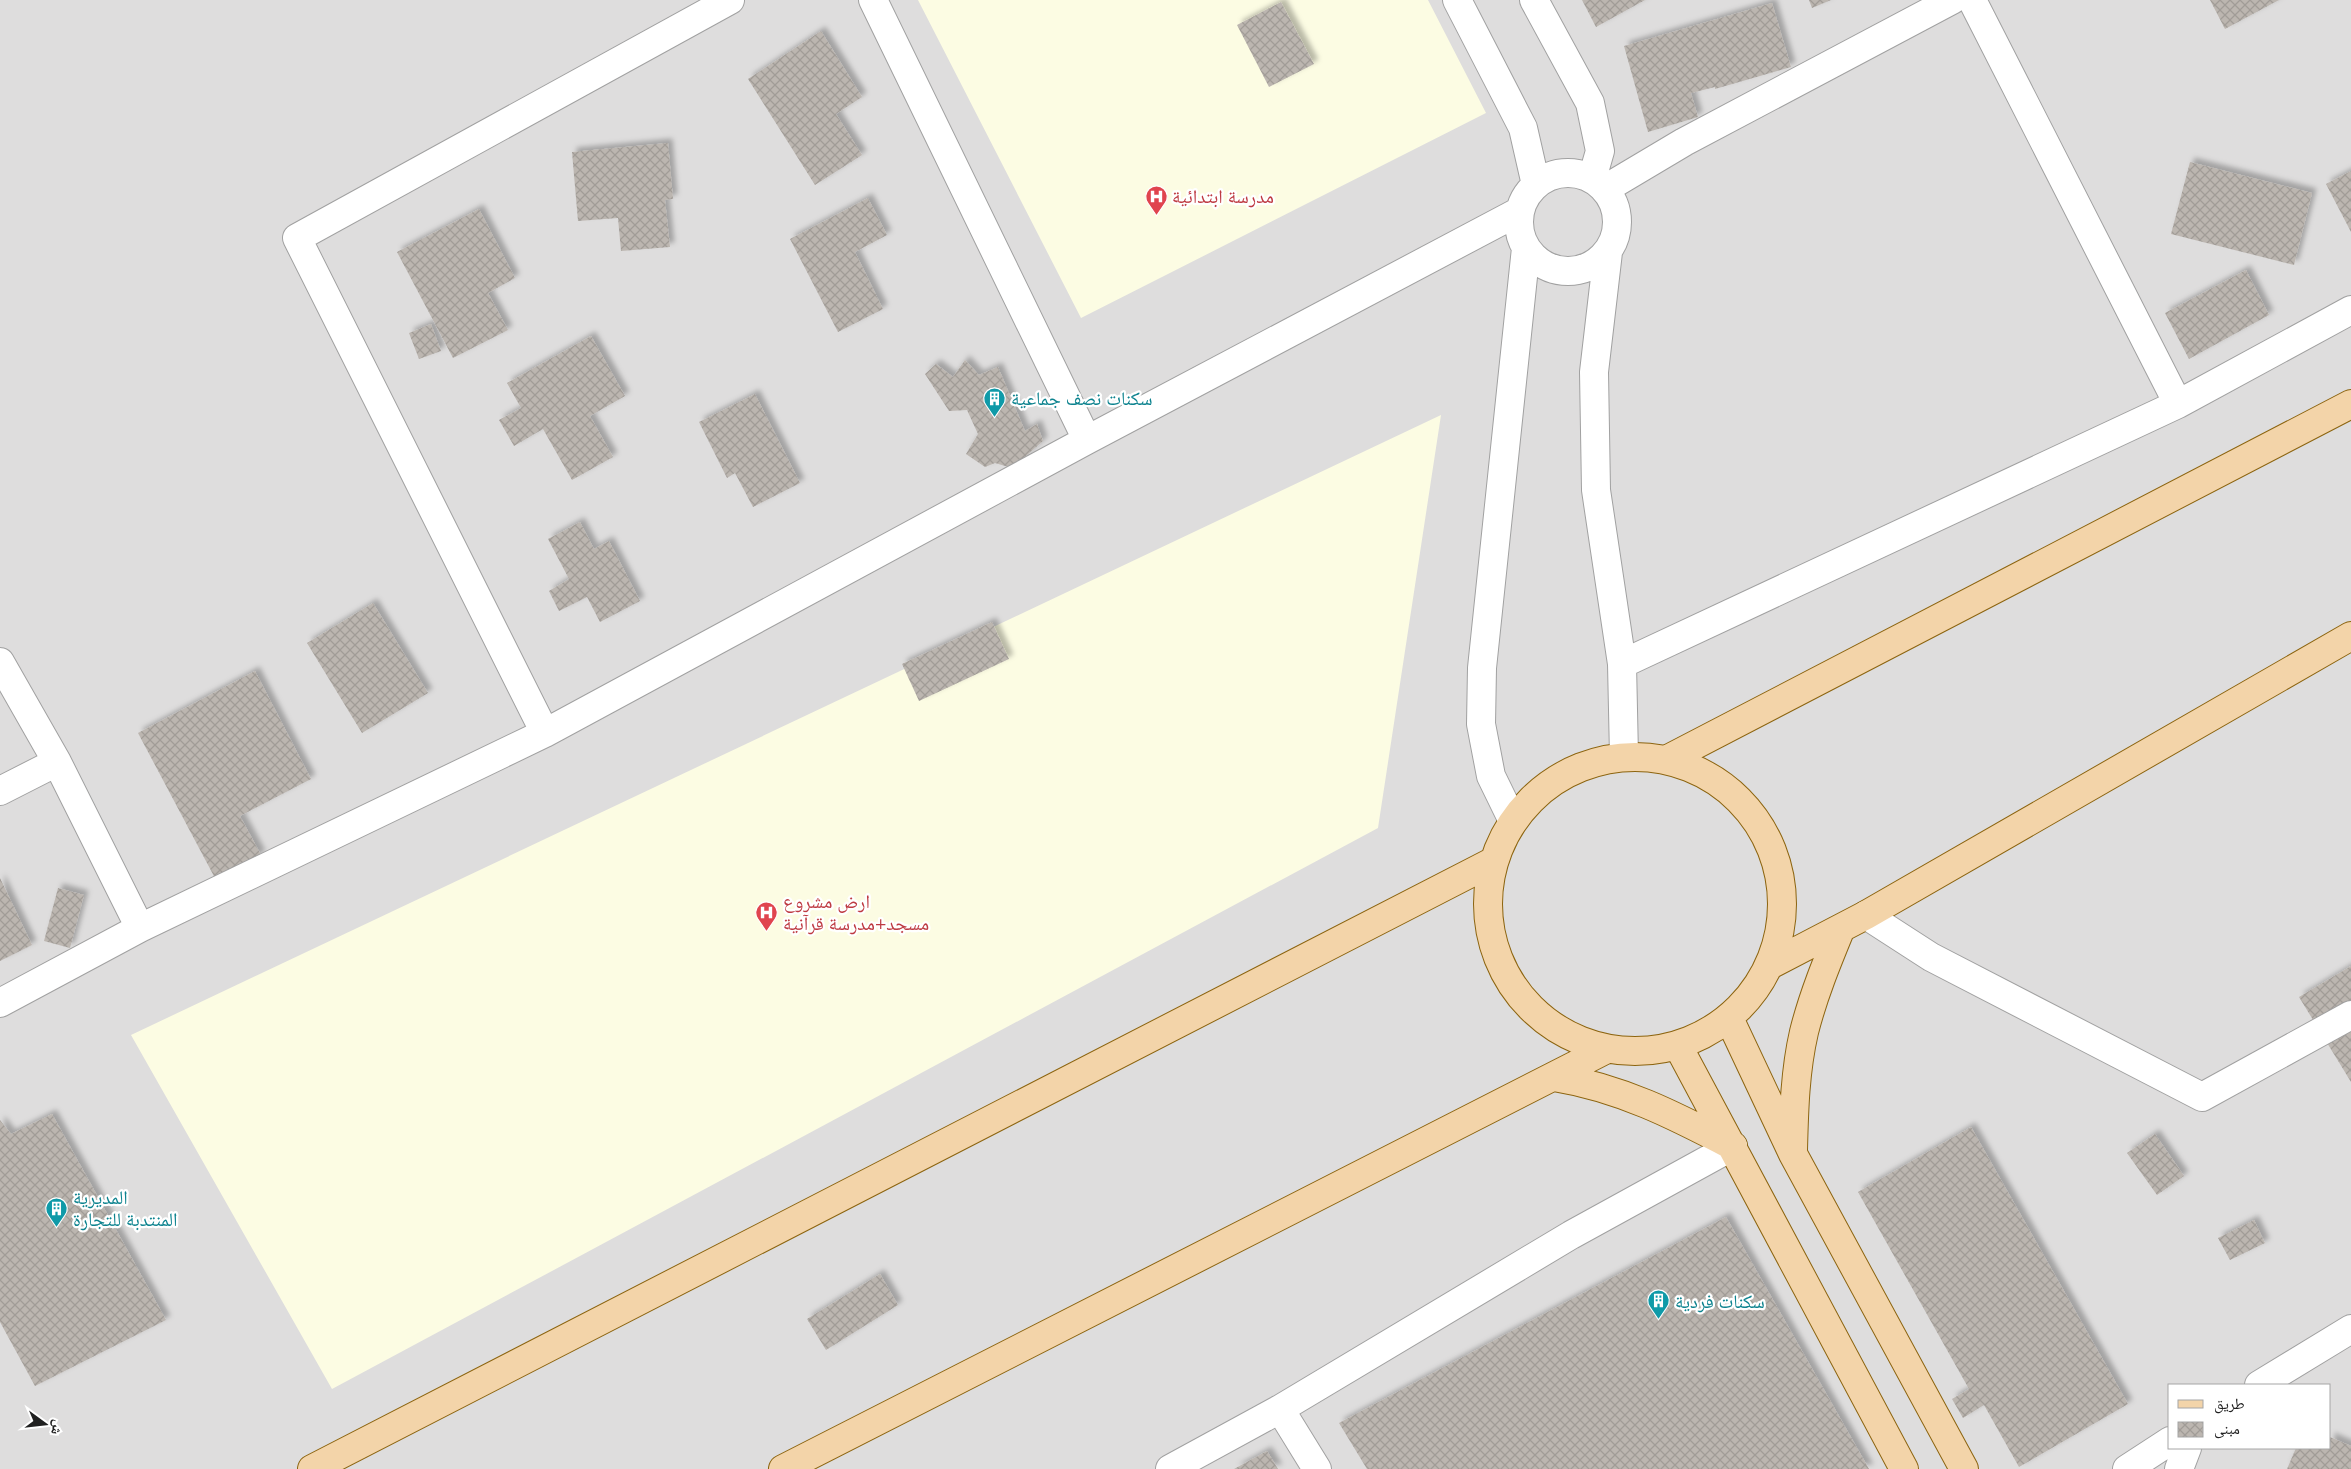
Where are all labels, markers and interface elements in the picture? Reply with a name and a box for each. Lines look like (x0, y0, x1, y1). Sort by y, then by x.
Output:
hospital icon: مدرسة ابتدائية (1144, 184, 1168, 215)
place label: مدرسة ابتدائية (1172, 184, 1274, 208)
building icon: سكنات نصف جماعية (983, 386, 1007, 417)
place label: سكنات نصف جماعية (1011, 386, 1152, 410)
place label: ارض مشروع مسجد+مدرسة قرآنية (783, 889, 929, 935)
hospital icon: ارض مشروع مسجد+مدرسة قرآنية (755, 900, 779, 931)
place label: المديرية المنتدبة للتجارة (73, 1185, 178, 1231)
building icon: المديرية المنتدبة للتجارة (45, 1196, 69, 1227)
building icon: سكنات فردية (1647, 1289, 1671, 1320)
place label: سكنات فردية (1675, 1289, 1765, 1313)
legend (2168, 1384, 2331, 1449)
text: طريق (2214, 1394, 2245, 1414)
north arrow (20, 1399, 70, 1449)
text: ش (47, 1418, 68, 1437)
text: مبنى (2214, 1419, 2240, 1439)

